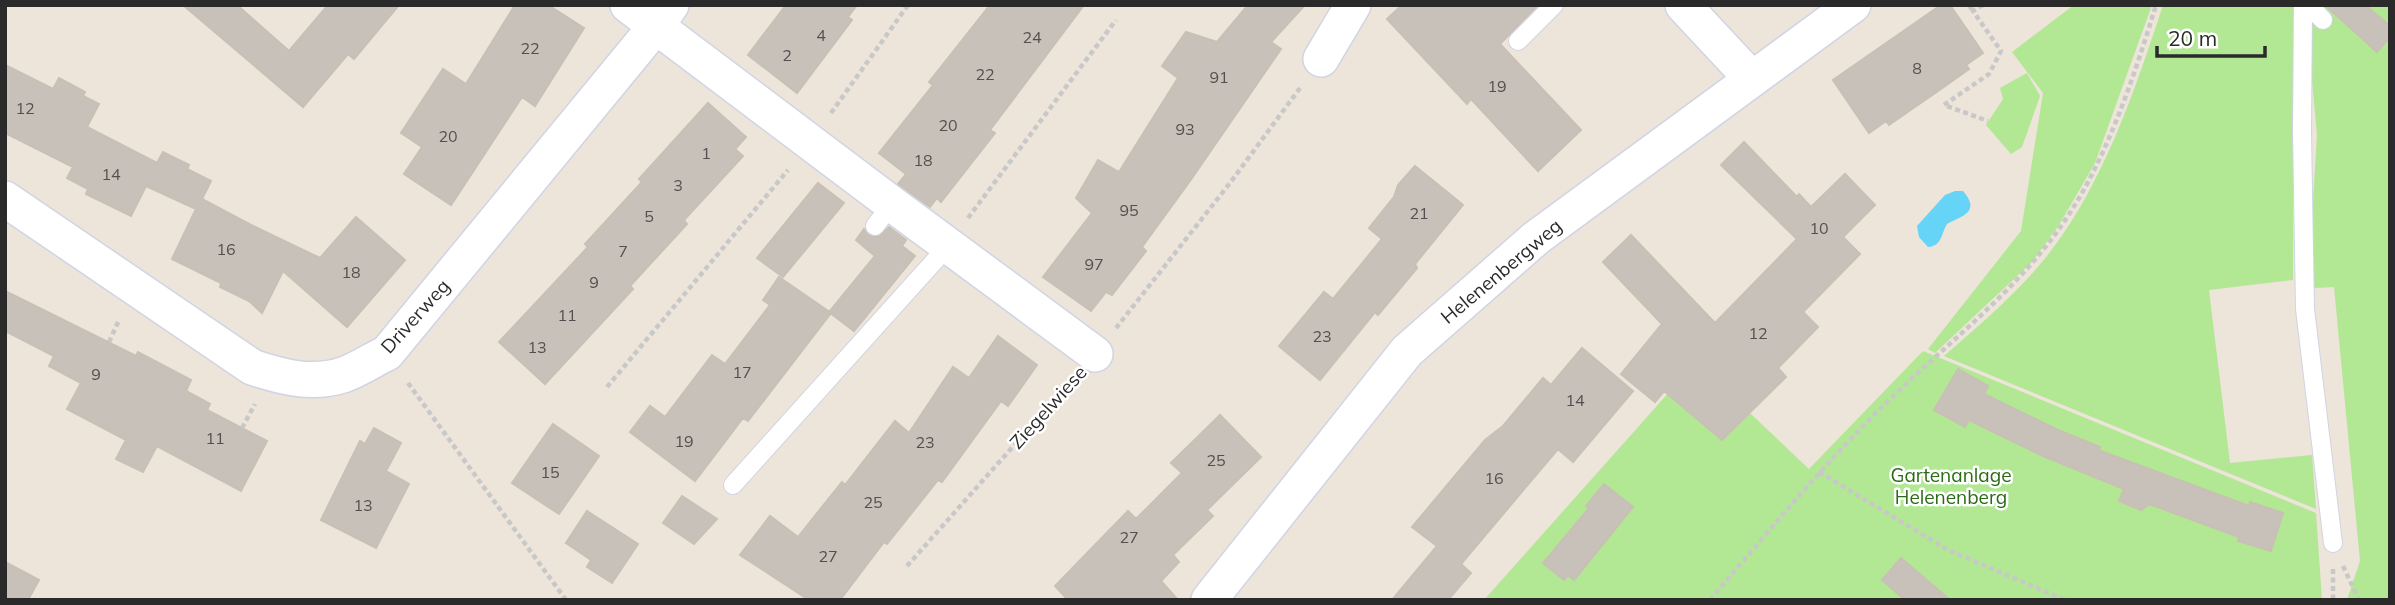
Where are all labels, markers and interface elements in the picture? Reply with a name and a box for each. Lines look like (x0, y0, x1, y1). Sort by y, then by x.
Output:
scale bar (2157, 14, 2266, 58)
house number: 4 (816, 25, 826, 45)
text: 20 m (2168, 25, 2217, 51)
house number: 24 (1022, 27, 1042, 47)
house number: 22 (520, 38, 540, 58)
house number: 2 (782, 45, 792, 65)
house number: 8 (1912, 58, 1922, 78)
house number: 22 (975, 64, 995, 84)
house number: 91 (1209, 67, 1229, 87)
house number: 19 (1487, 76, 1507, 96)
house number: 12 (15, 98, 35, 118)
house number: 20 (938, 115, 958, 135)
house number: 93 (1175, 119, 1195, 139)
house number: 20 (438, 126, 458, 146)
house number: 1 (701, 143, 711, 163)
house number: 18 (913, 150, 933, 170)
house number: 14 (101, 164, 121, 184)
house number: 3 (673, 175, 683, 195)
house number: 95 (1119, 200, 1139, 220)
house number: 21 (1409, 203, 1429, 223)
house number: 5 (644, 206, 654, 226)
street label: Helenenbergweg (1436, 213, 1566, 329)
house number: 10 (1809, 218, 1829, 238)
house number: 16 (216, 239, 236, 259)
house number: 7 (618, 241, 628, 261)
house number: 97 (1084, 254, 1104, 274)
house number: 18 (341, 262, 361, 282)
house number: 9 (589, 272, 599, 292)
street label: Driverweg (375, 274, 455, 358)
house number: 11 (557, 305, 577, 325)
house number: 12 (1748, 323, 1768, 343)
house number: 23 (1312, 326, 1332, 346)
house number: 13 (527, 337, 547, 357)
street label: Ziegelwiese (1004, 360, 1092, 454)
house number: 17 (732, 362, 752, 382)
house number: 9 (91, 364, 101, 384)
house number: 14 (1565, 390, 1585, 410)
house number: 11 (205, 428, 225, 448)
house number: 19 (674, 431, 694, 451)
house number: 23 (915, 432, 935, 452)
house number: 25 (1206, 450, 1226, 470)
house number: 15 (540, 462, 560, 482)
park label: Gartenanlage Helenenberg (1891, 463, 2011, 509)
house number: 16 (1484, 468, 1504, 488)
house number: 25 (863, 492, 883, 512)
house number: 13 (353, 495, 373, 515)
house number: 27 (1119, 527, 1139, 547)
house number: 27 (818, 546, 838, 566)

